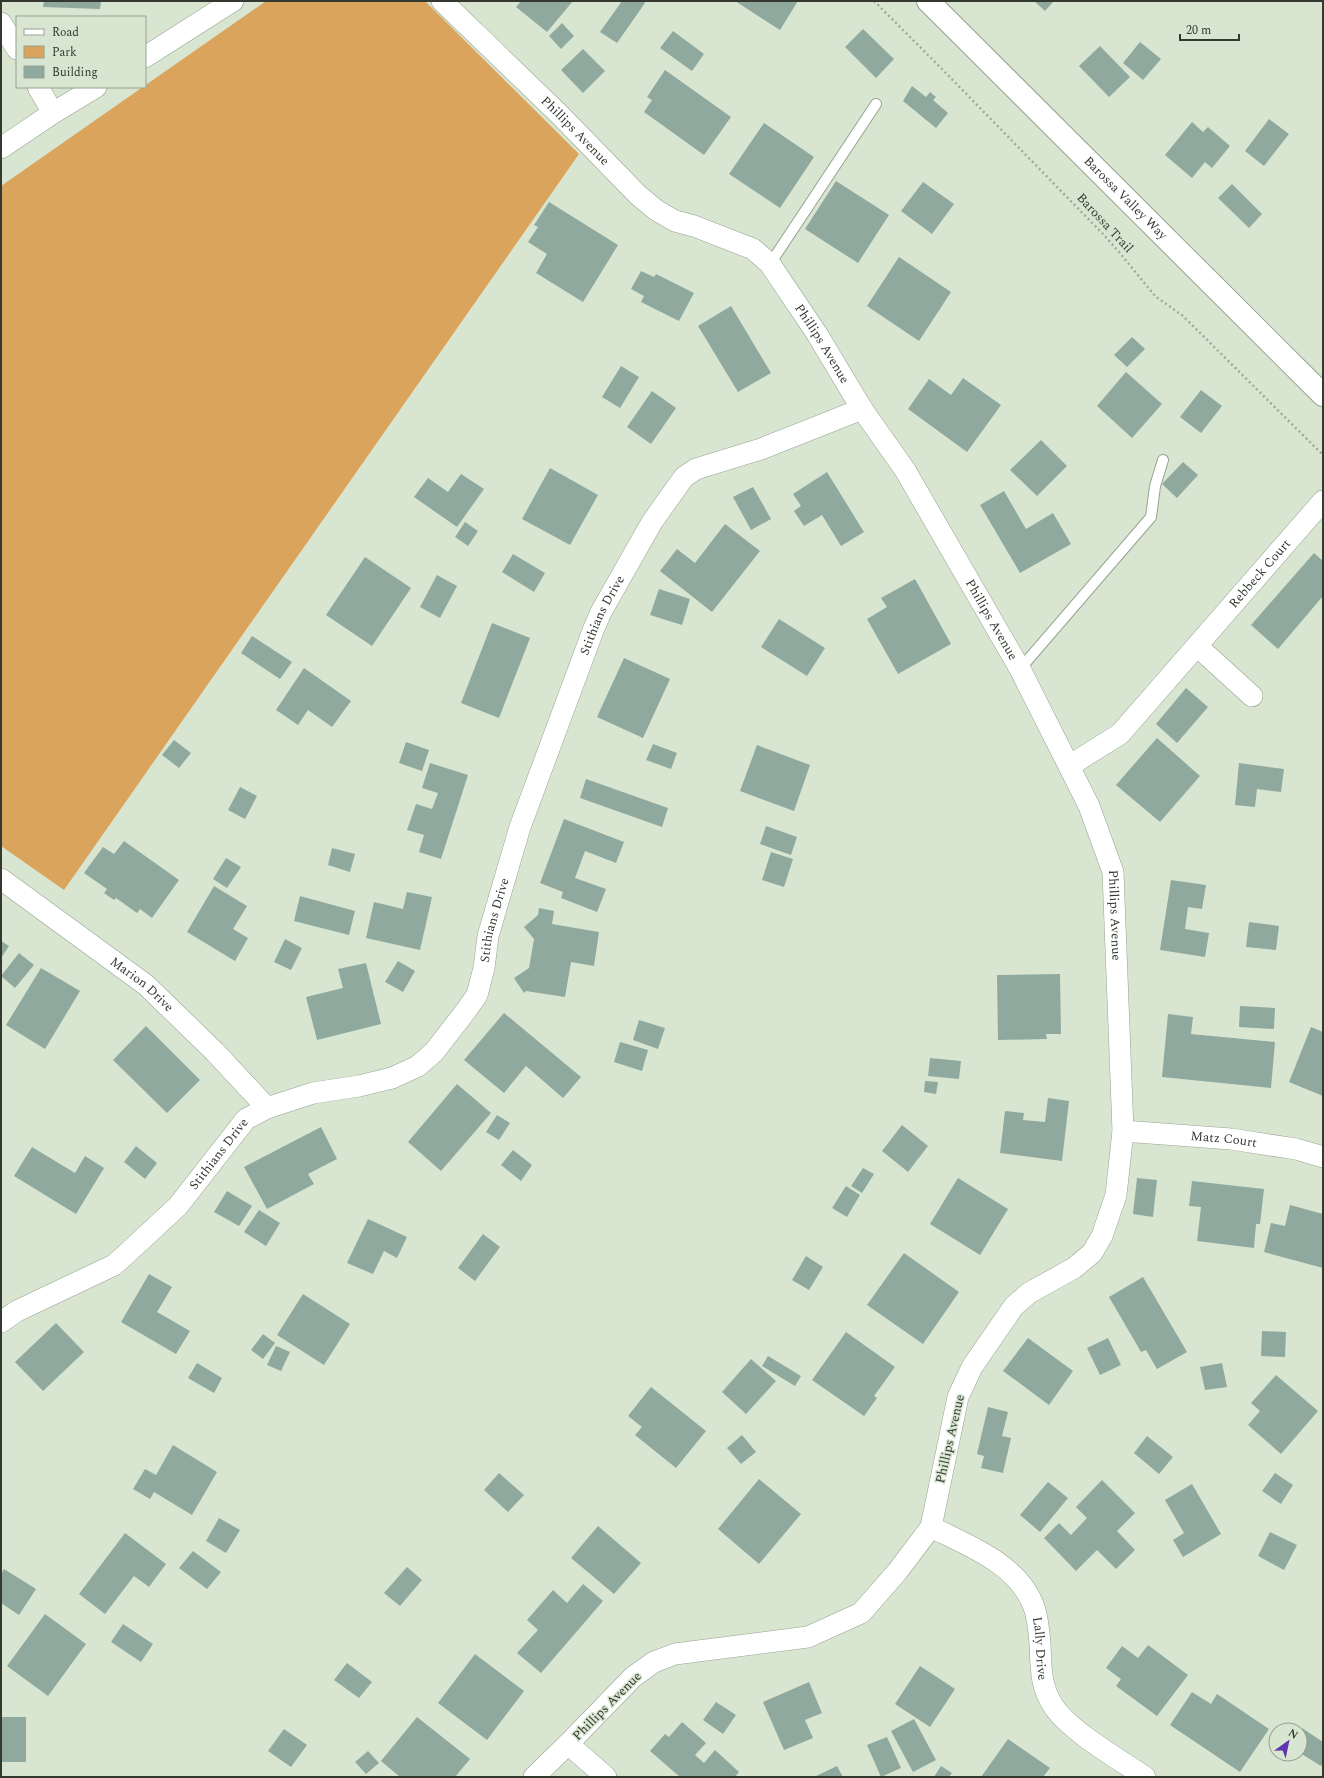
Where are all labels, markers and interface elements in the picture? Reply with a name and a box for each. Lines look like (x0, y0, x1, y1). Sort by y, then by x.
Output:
legend (16, 16, 146, 88)
scale bar (1180, 16, 1239, 42)
text: 20 m (1186, 21, 1211, 40)
text: Road (52, 23, 79, 42)
text: Park (52, 43, 77, 62)
text: Building (52, 63, 98, 82)
street label: Phillips Avenue (536, 91, 614, 170)
street label: Barossa Valley Way (1079, 152, 1173, 245)
street label: Barossa Trail (1072, 188, 1138, 258)
street label: Phillips Avenue (789, 300, 855, 387)
street label: Rebbeck Court (1224, 534, 1296, 613)
street label: Stithians Drive (575, 572, 630, 658)
street label: Phillips Avenue (960, 575, 1023, 664)
street label: Phillips Avenue (1103, 869, 1126, 961)
street label: Stithians Drive (475, 876, 515, 964)
street label: Marion Drive (106, 952, 178, 1017)
street label: Stithians Drive (184, 1114, 253, 1194)
street label: Matz Court (1190, 1126, 1259, 1153)
street label: Phillips Avenue (930, 1393, 970, 1485)
street label: Lally Drive (1027, 1615, 1053, 1682)
street label: Phillips Avenue (568, 1667, 646, 1745)
north arrow (1268, 1722, 1308, 1762)
text: N (1285, 1724, 1302, 1744)

